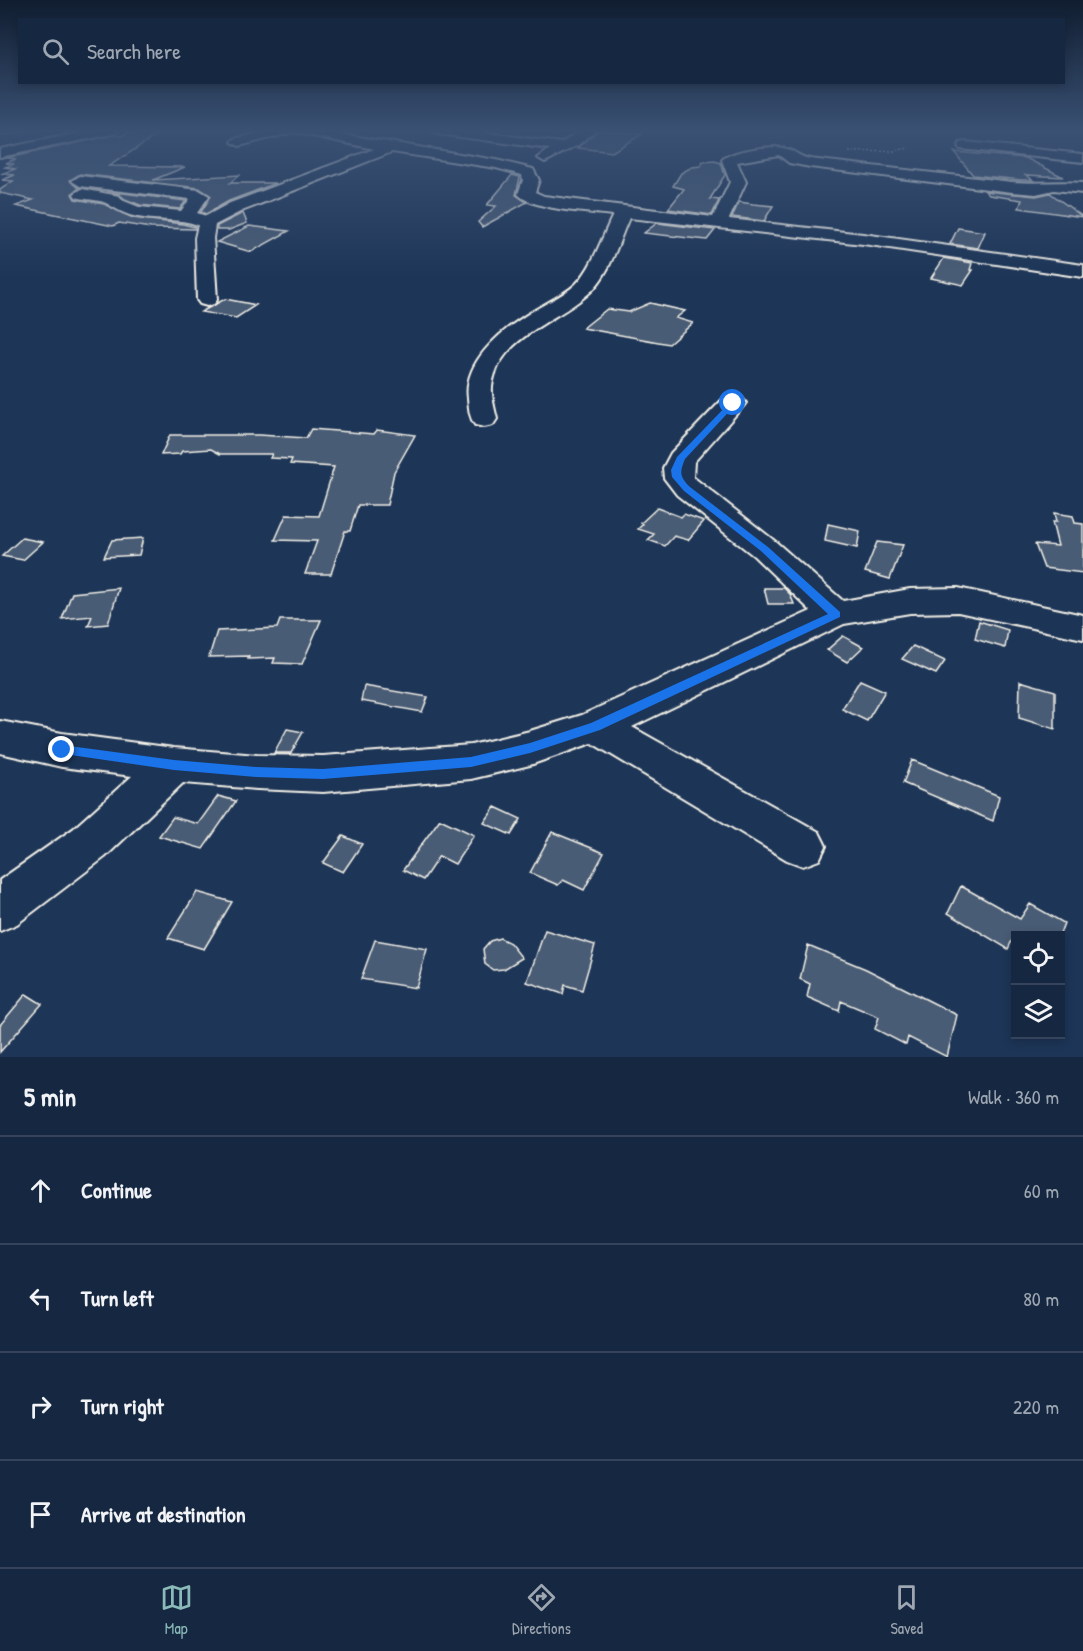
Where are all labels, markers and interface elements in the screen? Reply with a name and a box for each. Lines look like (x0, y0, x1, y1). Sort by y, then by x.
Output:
search box (18, 18, 1065, 84)
icon: search (39, 35, 72, 68)
text: Search here (87, 36, 181, 66)
route start (719, 389, 745, 415)
route end (48, 736, 74, 762)
map controls (1011, 931, 1065, 1039)
button: locate (1011, 931, 1065, 985)
button: layers (1011, 985, 1065, 1039)
text: 5 min (24, 1079, 76, 1114)
text: Walk · 360 m (968, 1083, 1059, 1110)
icon: ahead (24, 1174, 57, 1207)
text: Continue (81, 1175, 152, 1205)
text: 60 m (1024, 1177, 1059, 1204)
icon: left (24, 1282, 57, 1315)
text: Turn left (81, 1283, 154, 1313)
text: 80 m (1023, 1285, 1059, 1312)
icon: right (24, 1390, 57, 1423)
text: Turn right (81, 1391, 164, 1421)
text: 220 m (1013, 1393, 1059, 1420)
icon: arrive (24, 1498, 57, 1531)
text: Arrive at destination (81, 1499, 246, 1529)
tab: Map (160, 1581, 193, 1639)
tab: Directions (512, 1581, 571, 1639)
tab: Saved (890, 1581, 923, 1639)

